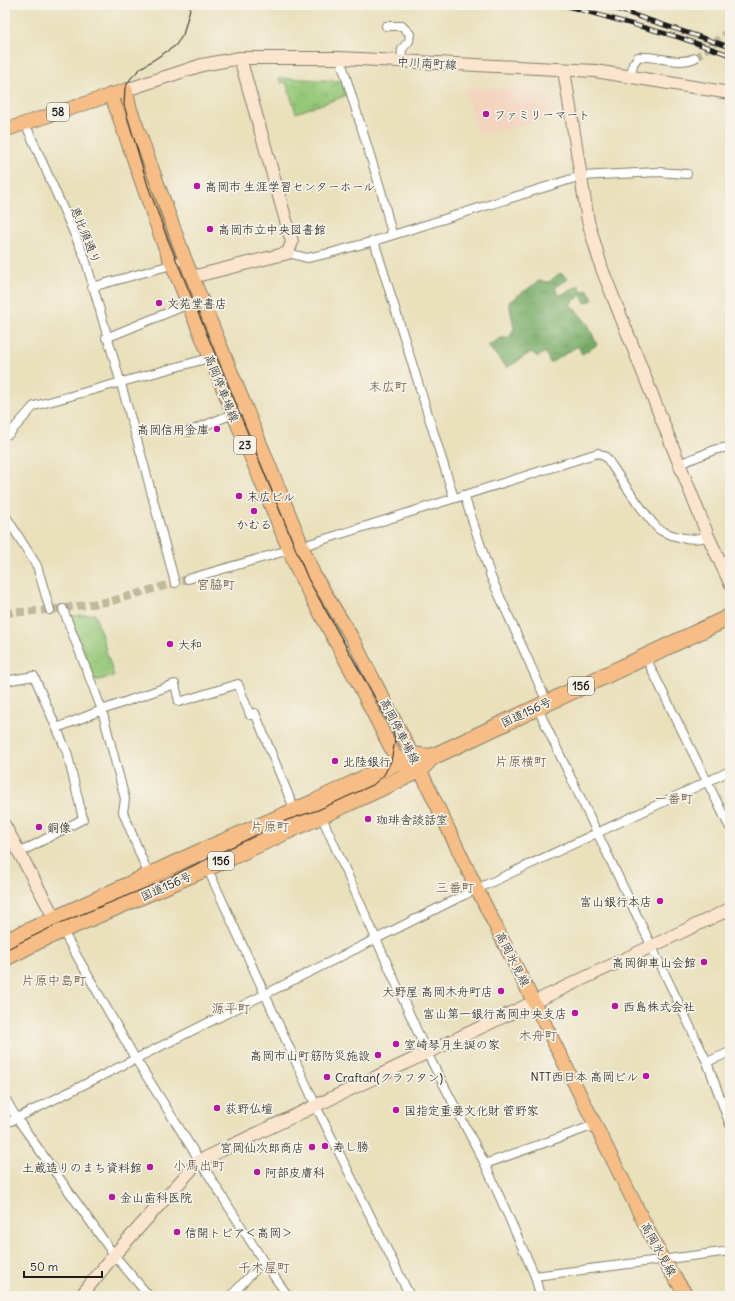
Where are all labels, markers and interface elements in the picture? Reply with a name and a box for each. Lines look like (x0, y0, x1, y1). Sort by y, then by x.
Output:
street label: 中川南町線 (397, 54, 457, 72)
road number: 58 (47, 103, 69, 121)
place label: ファミリーマート (494, 107, 590, 122)
marker: ファミリーマート (481, 109, 491, 119)
place label: 高岡市 生涯学習センターホール (205, 179, 375, 194)
marker: 高岡市 生涯学習センターホール (192, 181, 202, 191)
street label: 恵比須通り (68, 204, 104, 266)
place label: 高岡市立中央図書館 (218, 222, 326, 237)
marker: 高岡市立中央図書館 (205, 224, 215, 234)
place label: 文苑堂書店 (167, 296, 227, 311)
marker: 文苑堂書店 (154, 298, 164, 308)
street label: 高岡停車場線 (202, 352, 242, 424)
district label: 末広町 (368, 378, 408, 395)
place label: 高岡信用金庫 (137, 422, 209, 437)
marker: 高岡信用金庫 (212, 424, 222, 434)
road number: 23 (234, 436, 256, 454)
place label: 末広ビル (247, 489, 295, 504)
marker: 末広ビル (234, 491, 244, 501)
marker: かむる (249, 506, 259, 516)
place label: かむる (236, 517, 272, 532)
district label: 宮脇町 (196, 576, 236, 593)
place label: 大和 (178, 637, 202, 652)
marker: 大和 (165, 639, 175, 649)
road number: 156 (568, 677, 594, 695)
street label: 国道156号 (498, 694, 554, 730)
street label: 高岡停車場線 (377, 696, 423, 766)
district label: 片原横町 (495, 753, 547, 770)
place label: 北陸銀行 (343, 754, 391, 769)
marker: 北陸銀行 (330, 756, 340, 766)
district label: 一番町 (654, 790, 694, 807)
place label: 珈琲舎談話室 (376, 812, 448, 827)
marker: 珈琲舎談話室 (363, 814, 373, 824)
district label: 片原町 (250, 818, 290, 835)
place label: 銅像 (47, 820, 71, 835)
marker: 銅像 (34, 822, 44, 832)
road number: 156 (208, 852, 234, 870)
street label: 国道156号 (138, 868, 194, 904)
district label: 三番町 (435, 879, 475, 896)
place label: 富山銀行本店 (580, 894, 652, 909)
marker: 富山銀行本店 (655, 896, 665, 906)
street label: 高岡氷見線 (493, 929, 533, 989)
place label: 高岡御車山会館 (612, 955, 696, 970)
marker: 高岡御車山会館 (699, 957, 709, 967)
district label: 片原中島町 (21, 972, 87, 989)
place label: 大野屋 高岡木舟町店 (382, 984, 493, 999)
marker: 大野屋 高岡木舟町店 (496, 986, 506, 996)
place label: 西島株式会社 (623, 999, 695, 1014)
district label: 源平町 (211, 1000, 251, 1017)
marker: 西島株式会社 (610, 1001, 620, 1011)
place label: 富山第一銀行高岡中央支店 (423, 1006, 567, 1021)
marker: 富山第一銀行高岡中央支店 (570, 1008, 580, 1018)
district label: 木舟町 (518, 1027, 558, 1044)
place label: 室崎琴月生誕の家 (404, 1037, 500, 1052)
marker: 室崎琴月生誕の家 (391, 1039, 401, 1049)
place label: 高岡市山町筋防災施設 (250, 1048, 370, 1063)
marker: 高岡市山町筋防災施設 (373, 1050, 383, 1060)
place label: NTT西日本 高岡ビル (531, 1069, 638, 1084)
place label: Craftan(クラフタン) (335, 1070, 444, 1085)
marker: NTT西日本 高岡ビル (641, 1071, 651, 1081)
marker: Craftan(クラフタン) (322, 1072, 332, 1082)
place label: 荻野仏壇 (225, 1101, 273, 1116)
marker: 荻野仏壇 (212, 1103, 222, 1113)
place label: 国指定重要文化財 菅野家 (404, 1103, 539, 1118)
marker: 国指定重要文化財 菅野家 (391, 1105, 401, 1115)
place label: 寿し勝 (333, 1139, 369, 1154)
place label: 宮岡仙次郎商店 (220, 1140, 304, 1155)
marker: 寿し勝 (320, 1141, 330, 1151)
marker: 宮岡仙次郎商店 (307, 1142, 317, 1152)
district label: 小馬出町 (173, 1157, 225, 1174)
place label: 土蔵造りのまち資料館 (22, 1160, 142, 1175)
marker: 土蔵造りのまち資料館 (145, 1162, 155, 1172)
place label: 阿部皮膚科 (265, 1165, 325, 1180)
marker: 阿部皮膚科 (252, 1167, 262, 1177)
place label: 金山歯科医院 (120, 1190, 192, 1205)
marker: 金山歯科医院 (107, 1192, 117, 1202)
street label: 高岡氷見線 (638, 1219, 680, 1279)
place label: 信開トピア＜高岡＞ (185, 1225, 293, 1240)
marker: 信開トピア＜高岡＞ (172, 1227, 182, 1237)
scale bar (24, 1253, 102, 1279)
text: 50 m (30, 1259, 59, 1274)
district label: 千木屋町 (238, 1259, 290, 1276)

